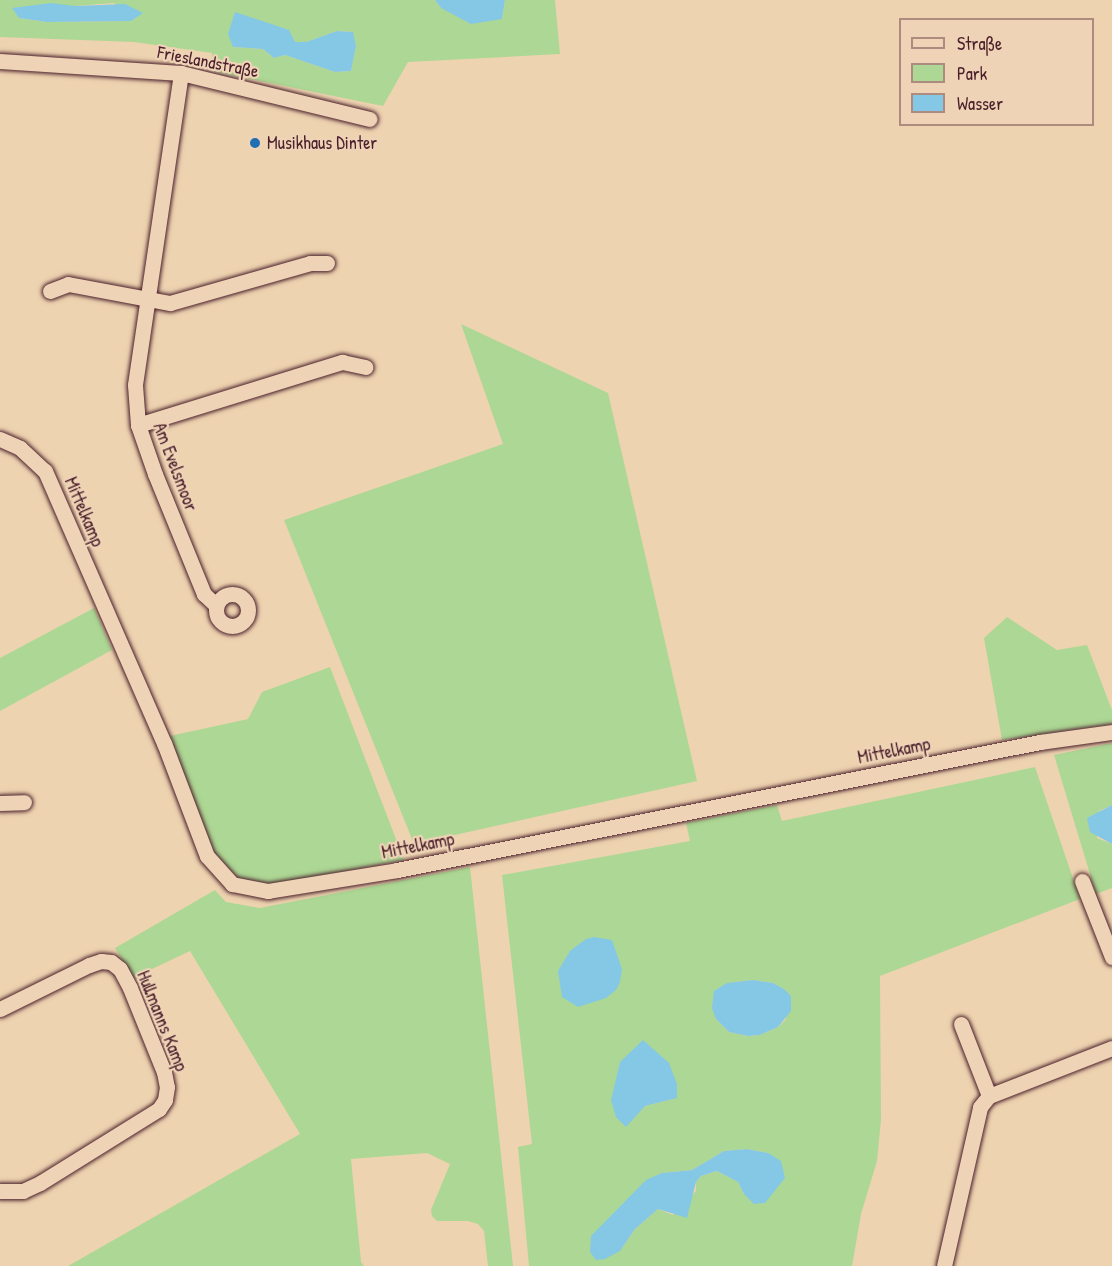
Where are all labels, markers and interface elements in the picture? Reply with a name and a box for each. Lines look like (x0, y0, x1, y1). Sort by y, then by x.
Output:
legend (899, 18, 1094, 126)
text: Straße (957, 31, 1002, 56)
street label: Frieslandstraße (156, 42, 260, 82)
text: Park (957, 61, 987, 86)
text: Wasser (957, 91, 1003, 116)
place label: Musikhaus Dinter (267, 132, 377, 154)
marker: Musikhaus Dinter (248, 136, 262, 150)
street label: Am Evelsmoor (148, 420, 202, 514)
street label: Mittelkamp (60, 474, 108, 550)
street label: Mittelkamp (856, 733, 932, 769)
street label: Mittelkamp (380, 828, 456, 864)
street label: Hullmanns Kamp (132, 968, 192, 1074)

